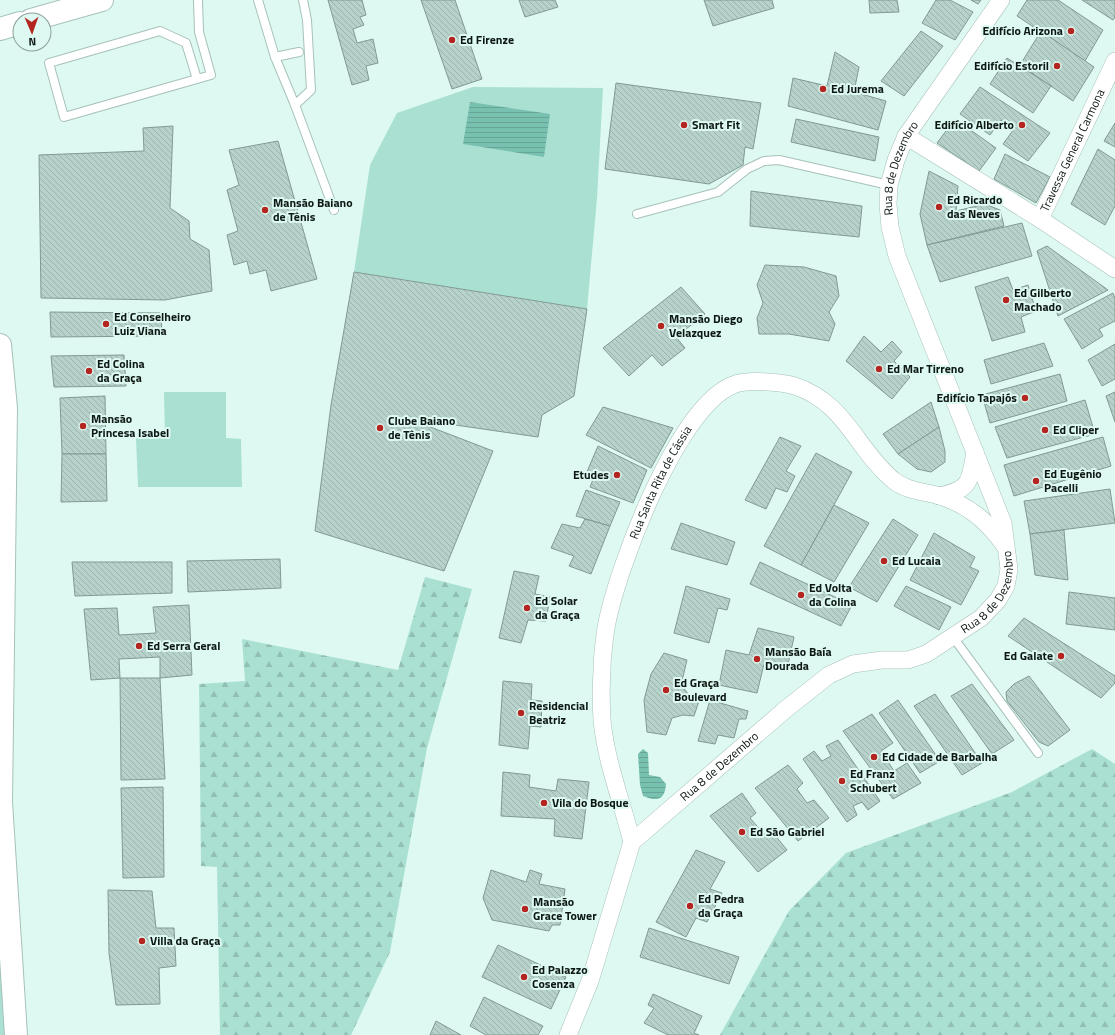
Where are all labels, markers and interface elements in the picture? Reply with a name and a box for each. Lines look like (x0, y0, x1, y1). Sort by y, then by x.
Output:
north arrow (12, 12, 52, 52)
place label: Edifício Arizona (982, 21, 1063, 40)
marker: Edifício Arizona (1066, 26, 1076, 36)
place label: Ed Firenze (460, 30, 514, 49)
text: N (28, 34, 36, 50)
marker: Ed Firenze (447, 35, 457, 45)
place label: Edifício Estoril (974, 56, 1049, 75)
marker: Edifício Estoril (1052, 61, 1062, 71)
place label: Ed Jurema (831, 79, 884, 98)
marker: Ed Jurema (818, 84, 828, 94)
street label: Travessa General Carmona (1035, 85, 1109, 215)
place label: Smart Fit (692, 115, 741, 134)
place label: Edifício Alberto (935, 115, 1014, 134)
street label: Rua 8 de Dezembro (878, 117, 923, 216)
marker: Smart Fit (679, 120, 689, 130)
marker: Edifício Alberto (1017, 120, 1027, 130)
place label: Ed Ricardo das Neves (947, 190, 1002, 223)
place label: Mansão Baiano de Tênis (273, 193, 353, 226)
marker: Ed Ricardo das Neves (934, 202, 944, 212)
marker: Mansão Baiano de Tênis (260, 205, 270, 215)
place label: Ed Gilberto Machado (1014, 283, 1071, 316)
marker: Ed Gilberto Machado (1001, 295, 1011, 305)
place label: Ed Conselheiro Luiz Viana (114, 307, 191, 340)
place label: Mansão Diego Velazquez (669, 309, 743, 342)
marker: Ed Conselheiro Luiz Viana (101, 319, 111, 329)
marker: Mansão Diego Velazquez (656, 321, 666, 331)
place label: Ed Colina da Graça (97, 354, 145, 387)
place label: Ed Mar Tirreno (887, 359, 964, 378)
marker: Ed Mar Tirreno (874, 364, 884, 374)
marker: Ed Colina da Graça (84, 366, 94, 376)
place label: Edifício Tapajós (936, 388, 1017, 407)
marker: Edifício Tapajós (1020, 393, 1030, 403)
place label: Mansão Princesa Isabel (91, 409, 169, 442)
place label: Clube Baiano de Tênis (388, 411, 455, 444)
place label: Ed Cliper (1053, 420, 1099, 439)
marker: Mansão Princesa Isabel (78, 421, 88, 431)
street label: Rua Santa Rita de Cássia (624, 422, 696, 542)
marker: Clube Baiano de Tênis (375, 423, 385, 433)
marker: Ed Cliper (1040, 425, 1050, 435)
place label: Ed Eugênio Pacelli (1044, 464, 1102, 497)
place label: Etudes (573, 465, 609, 484)
marker: Etudes (612, 470, 622, 480)
marker: Ed Eugênio Pacelli (1031, 476, 1041, 486)
street label: Rua 8 de Dezembro (957, 550, 1018, 638)
place label: Ed Lucaia (892, 551, 941, 570)
marker: Ed Lucaia (879, 556, 889, 566)
place label: Ed Volta da Colina (809, 578, 856, 611)
marker: Ed Volta da Colina (796, 590, 806, 600)
place label: Ed Solar da Graça (535, 591, 580, 624)
marker: Ed Solar da Graça (522, 603, 532, 613)
place label: Ed Serra Geral (147, 636, 220, 655)
marker: Ed Serra Geral (134, 641, 144, 651)
place label: Mansão Baía Dourada (765, 642, 832, 675)
place label: Ed Galate (1004, 646, 1053, 665)
marker: Ed Galate (1056, 651, 1066, 661)
marker: Mansão Baía Dourada (752, 654, 762, 664)
place label: Ed Graça Boulevard (674, 673, 727, 706)
marker: Ed Graça Boulevard (661, 685, 671, 695)
place label: Residencial Beatriz (529, 696, 588, 729)
marker: Residencial Beatriz (516, 708, 526, 718)
street label: Rua 8 de Dezembro (675, 727, 763, 806)
place label: Ed Cidade de Barbalha (882, 747, 997, 766)
marker: Ed Cidade de Barbalha (869, 752, 879, 762)
place label: Ed Franz Schubert (850, 764, 897, 797)
marker: Ed Franz Schubert (837, 776, 847, 786)
place label: Vila do Bosque (552, 793, 629, 812)
marker: Vila do Bosque (539, 798, 549, 808)
place label: Ed São Gabriel (750, 822, 824, 841)
marker: Ed São Gabriel (737, 827, 747, 837)
place label: Ed Pedra da Graça (698, 889, 744, 922)
place label: Mansão Grace Tower (533, 892, 597, 925)
marker: Ed Pedra da Graça (685, 901, 695, 911)
marker: Mansão Grace Tower (520, 904, 530, 914)
place label: Villa da Graça (150, 931, 220, 950)
marker: Villa da Graça (137, 936, 147, 946)
place label: Ed Palazzo Cosenza (532, 960, 588, 993)
marker: Ed Palazzo Cosenza (519, 972, 529, 982)

